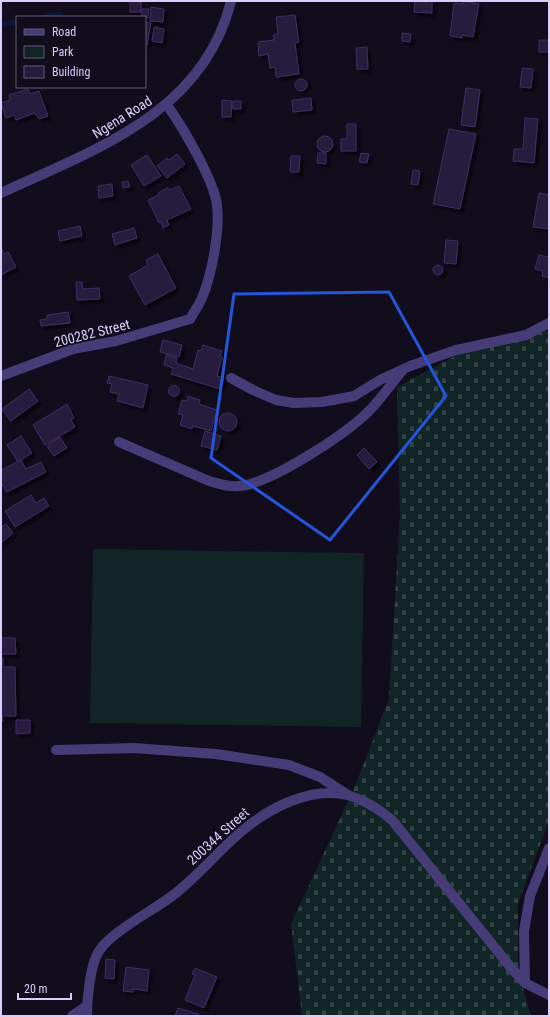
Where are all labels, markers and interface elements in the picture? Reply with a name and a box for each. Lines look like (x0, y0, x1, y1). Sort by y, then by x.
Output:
legend (16, 16, 146, 88)
text: Road (52, 25, 76, 39)
text: Park (52, 45, 74, 59)
text: Building (52, 65, 90, 79)
street label: Ngena Road (89, 92, 155, 142)
street label: 200282 Street (52, 316, 132, 350)
street label: 200344 Street (184, 804, 252, 868)
scale bar (18, 975, 71, 1001)
text: 20 m (24, 982, 48, 996)

